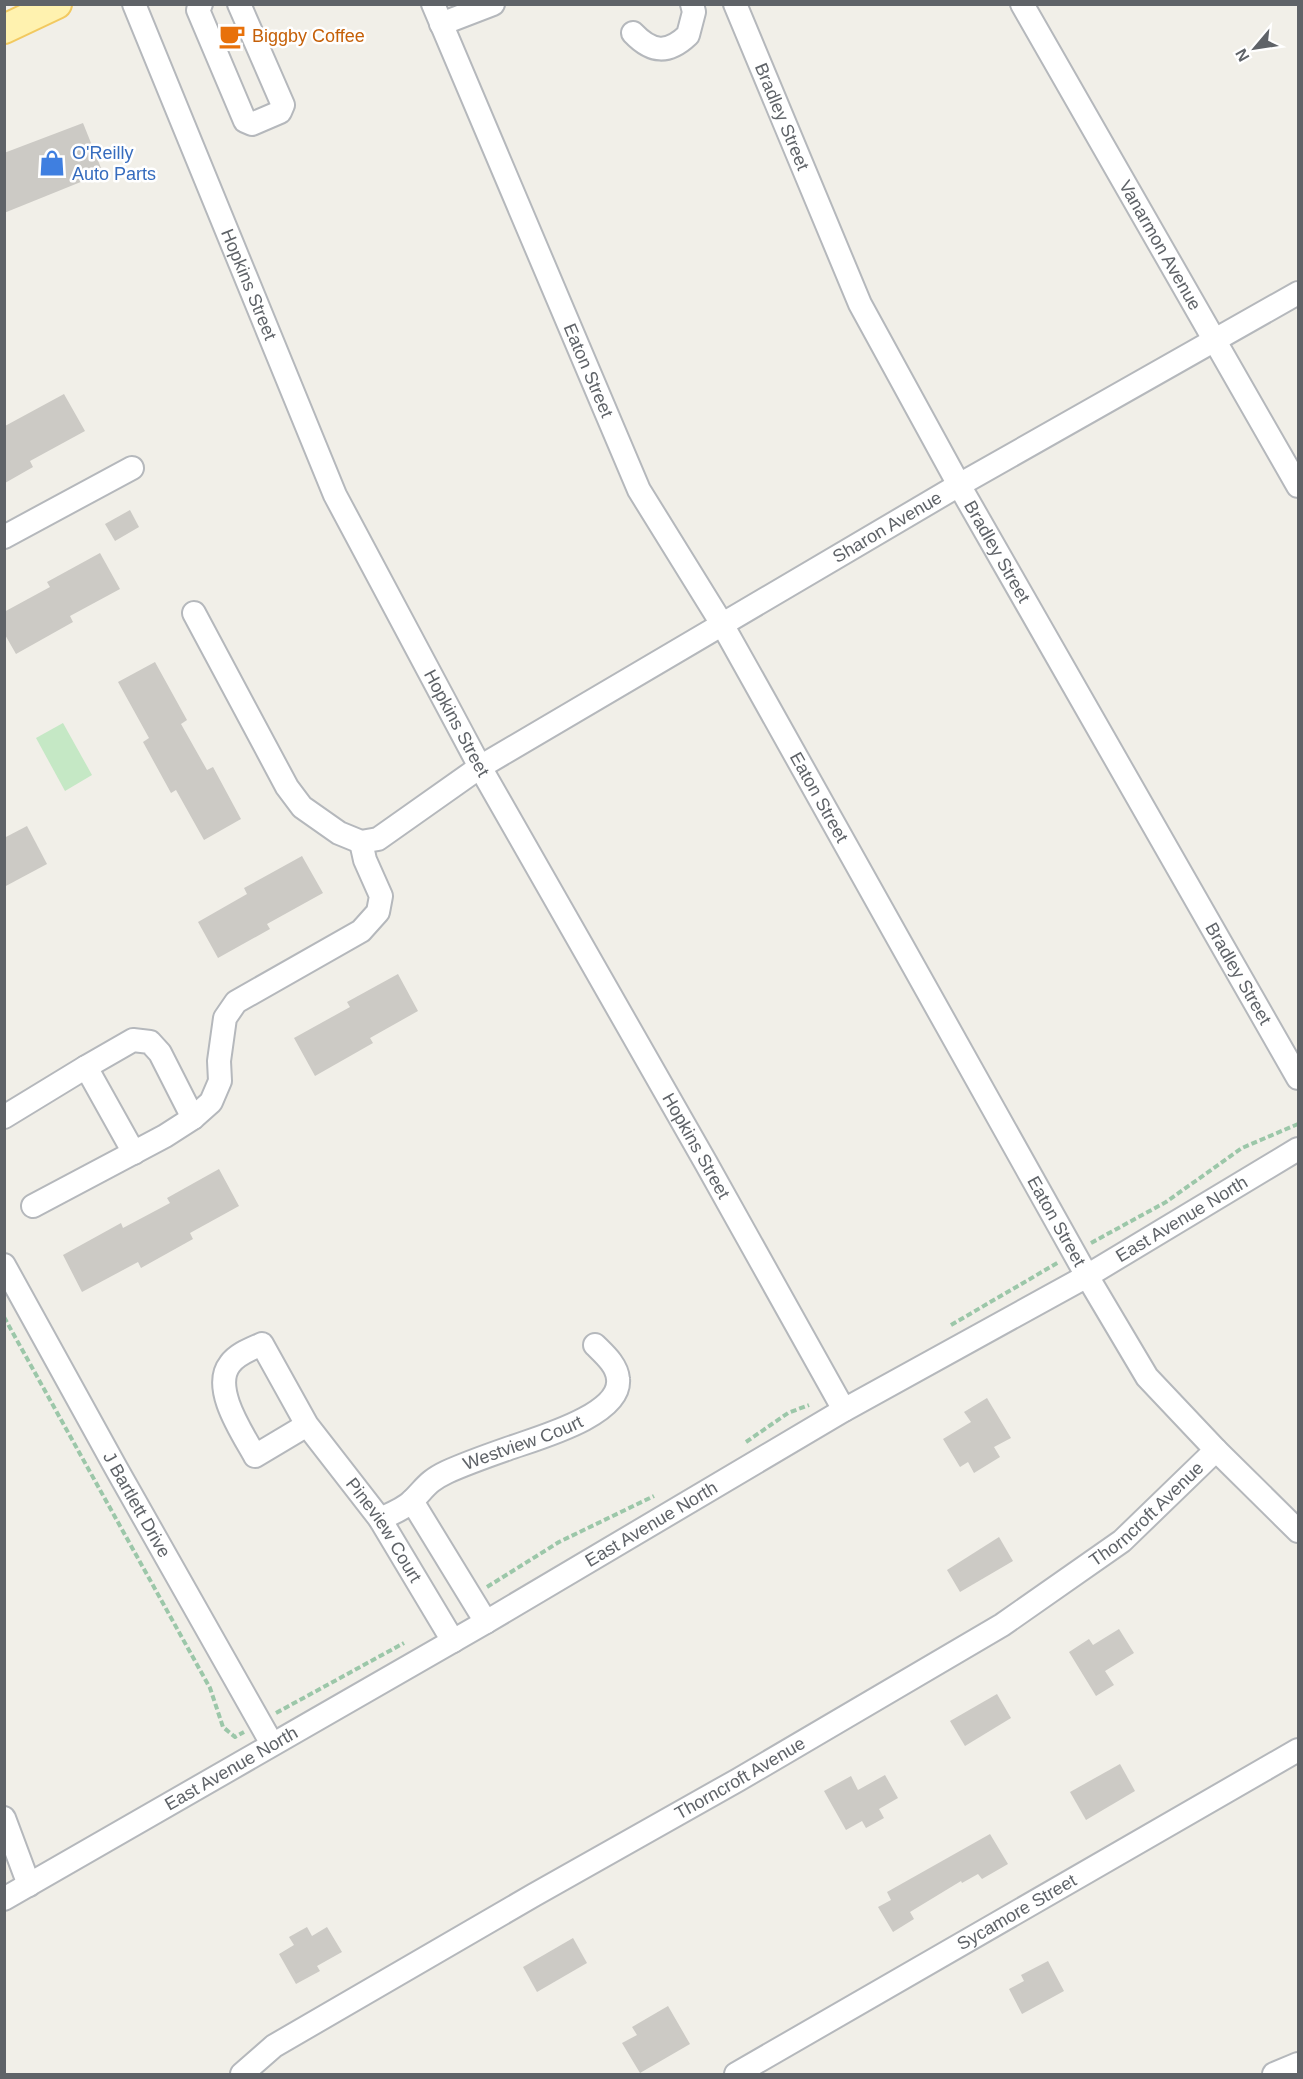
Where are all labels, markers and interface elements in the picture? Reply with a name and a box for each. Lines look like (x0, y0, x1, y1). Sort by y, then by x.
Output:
north arrow (1225, 18, 1285, 78)
cafe icon: Biggby Coffee (217, 21, 247, 51)
place label: Biggby Coffee (252, 26, 365, 46)
text: N (1232, 46, 1253, 64)
street label: Bradley Street (751, 60, 813, 173)
place label: O'Reilly Auto Parts (72, 143, 156, 184)
shop icon: O'Reilly Auto Parts (37, 148, 67, 178)
street label: Vanarmon Avenue (1115, 177, 1205, 314)
street label: Hopkins Street (217, 226, 280, 343)
street label: Eaton Street (560, 320, 617, 420)
street label: Sharon Avenue (829, 487, 945, 567)
street label: Bradley Street (960, 497, 1034, 606)
street label: Hopkins Street (420, 666, 493, 780)
street label: Eaton Street (786, 749, 852, 846)
street label: Bradley Street (1201, 919, 1275, 1028)
street label: Hopkins Street (658, 1090, 734, 1202)
street label: East Avenue North (1112, 1172, 1251, 1266)
street label: Eaton Street (1023, 1173, 1090, 1270)
street label: Westview Court (460, 1411, 586, 1474)
street label: J Bartlett Drive (99, 1448, 175, 1561)
street label: Thorncroft Avenue (1086, 1458, 1208, 1571)
street label: Pineview Court (342, 1474, 426, 1586)
street label: East Avenue North (582, 1477, 721, 1571)
street label: East Avenue North (161, 1722, 301, 1814)
street label: Thorncroft Avenue (671, 1733, 809, 1823)
street label: Sycamore Street (954, 1870, 1080, 1954)

